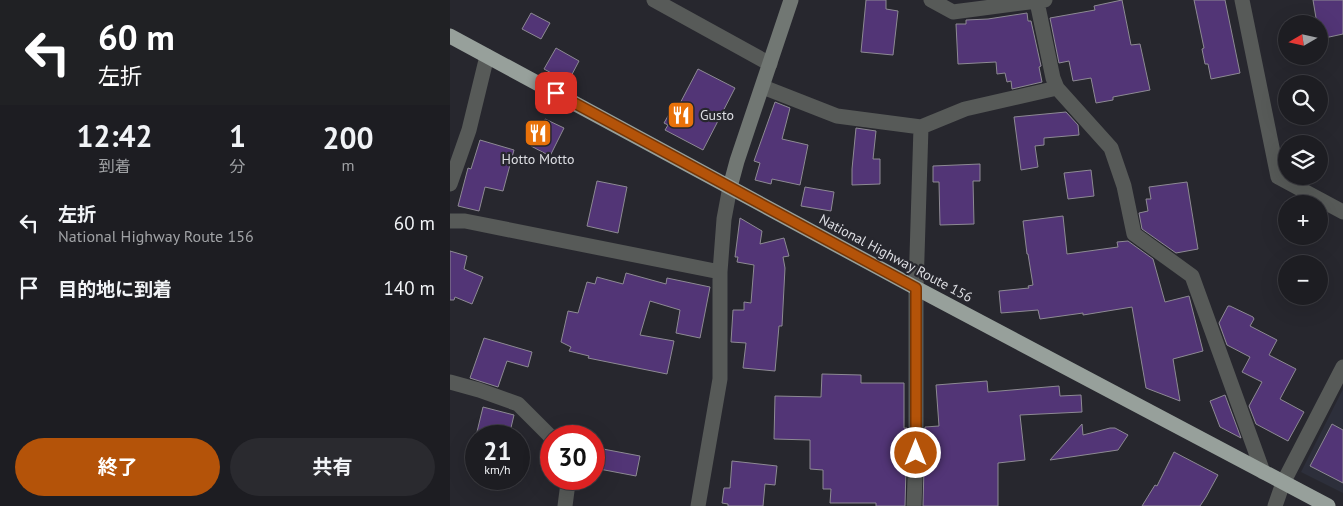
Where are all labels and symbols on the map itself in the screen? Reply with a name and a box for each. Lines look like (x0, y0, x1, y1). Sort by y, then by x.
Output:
north arrow (1278, 15, 1328, 65)
pin (535, 72, 577, 114)
restaurant icon: Gusto (666, 100, 696, 130)
place label: Gusto (700, 106, 734, 124)
restaurant icon: Hotto Motto (523, 118, 553, 148)
place label: Hotto Motto (502, 150, 574, 168)
street label: National Highway Route 156 (816, 210, 976, 306)
speed limit sign: 30 (540, 425, 605, 490)
position arrow (889, 426, 941, 478)

